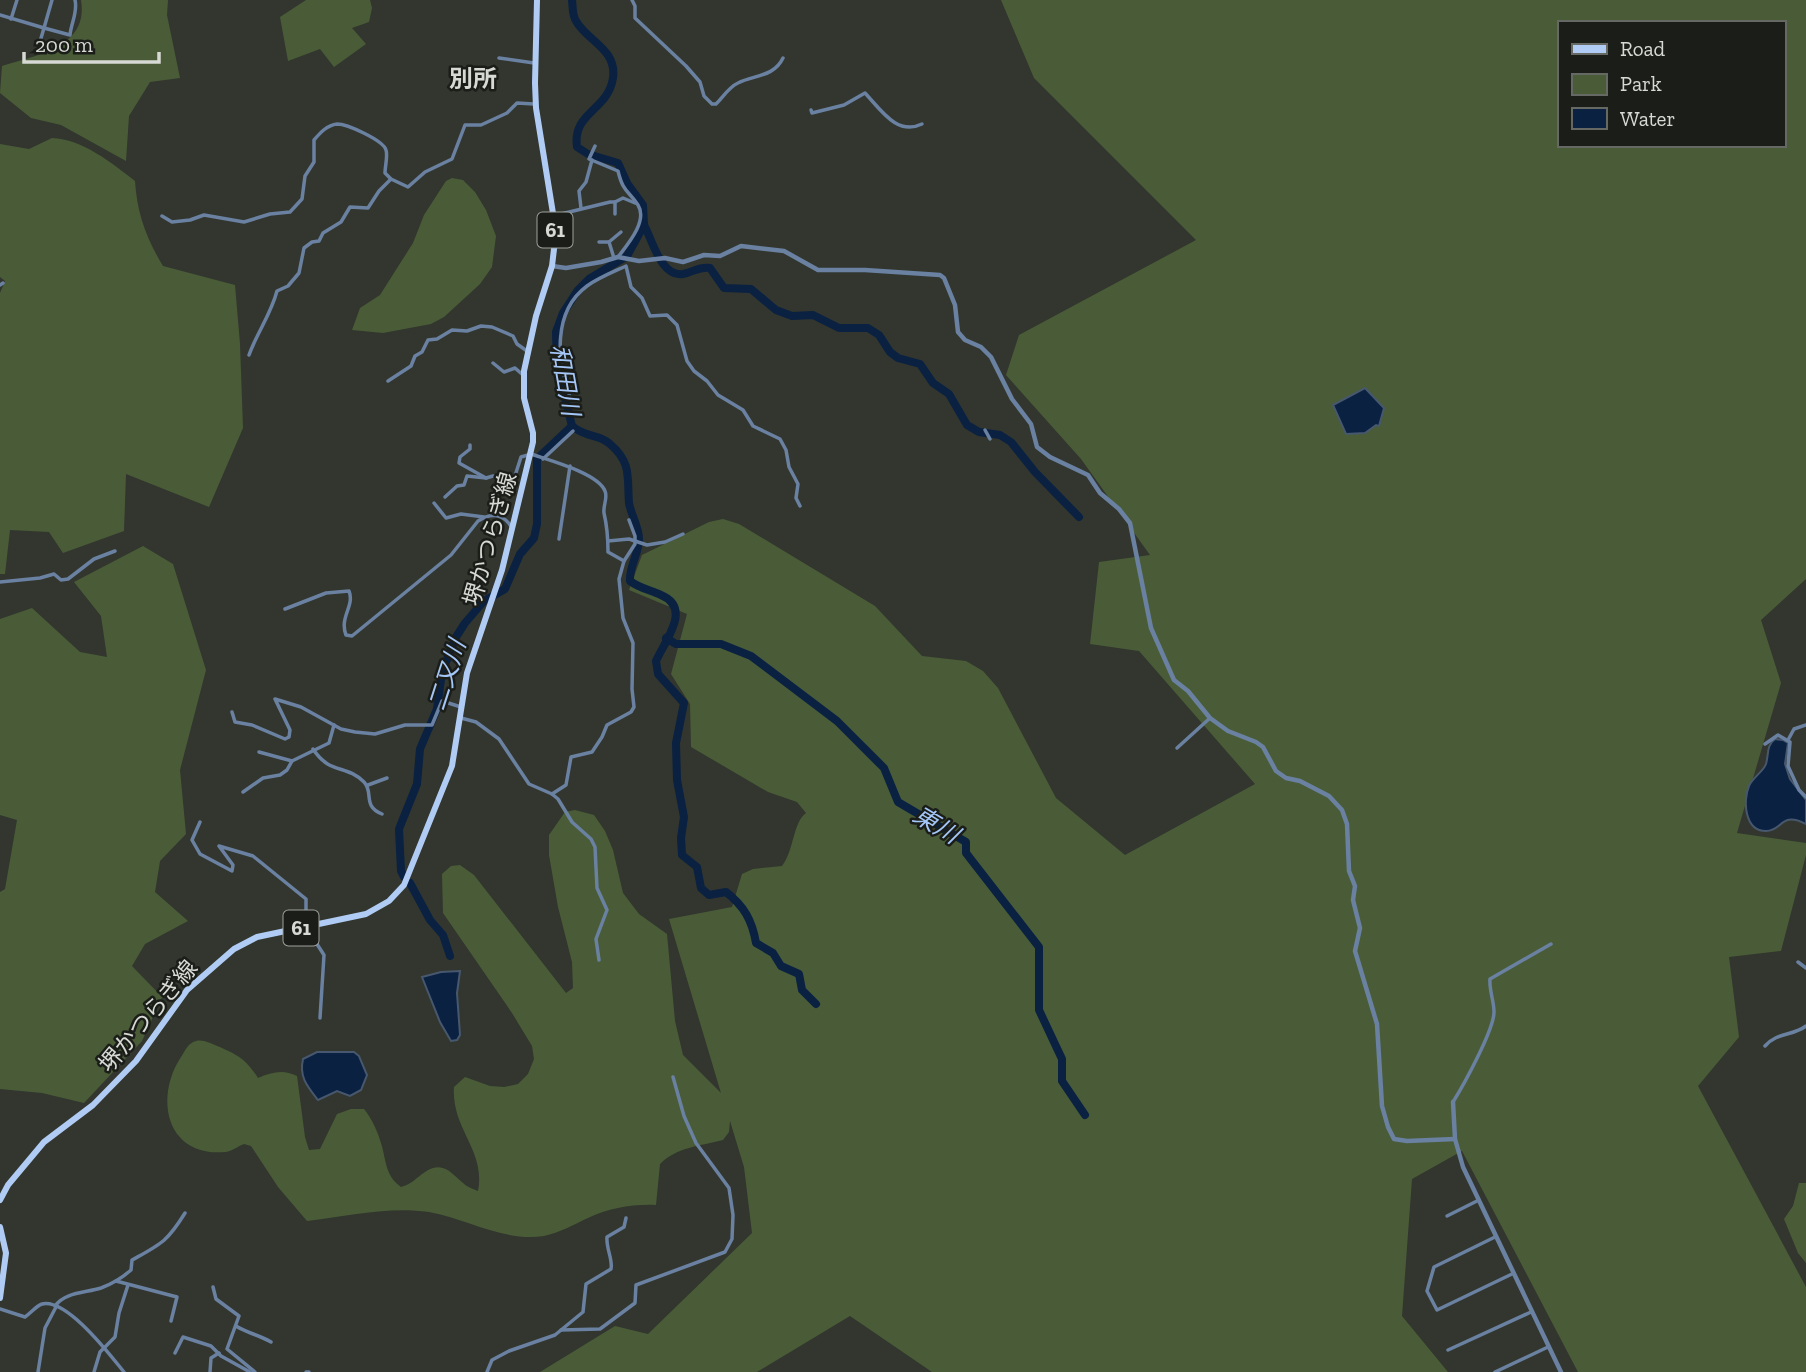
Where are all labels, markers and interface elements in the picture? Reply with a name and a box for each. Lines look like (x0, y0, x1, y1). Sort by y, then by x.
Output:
scale bar (24, 21, 159, 65)
legend (1558, 21, 1785, 147)
text: 200 m (35, 32, 93, 57)
text: Road (1620, 36, 1666, 61)
district label: 別所 (449, 64, 497, 93)
text: Park (1620, 71, 1662, 96)
text: Water (1620, 106, 1675, 131)
road number: 61 (538, 212, 572, 247)
water label: 和田川 (545, 342, 587, 421)
street label: 堺かつらぎ線 (458, 469, 522, 609)
water label: 二又川 (422, 633, 472, 714)
water label: 東川 (908, 800, 967, 851)
road number: 61 (284, 911, 318, 946)
street label: 堺かつらぎ線 (93, 954, 203, 1078)

